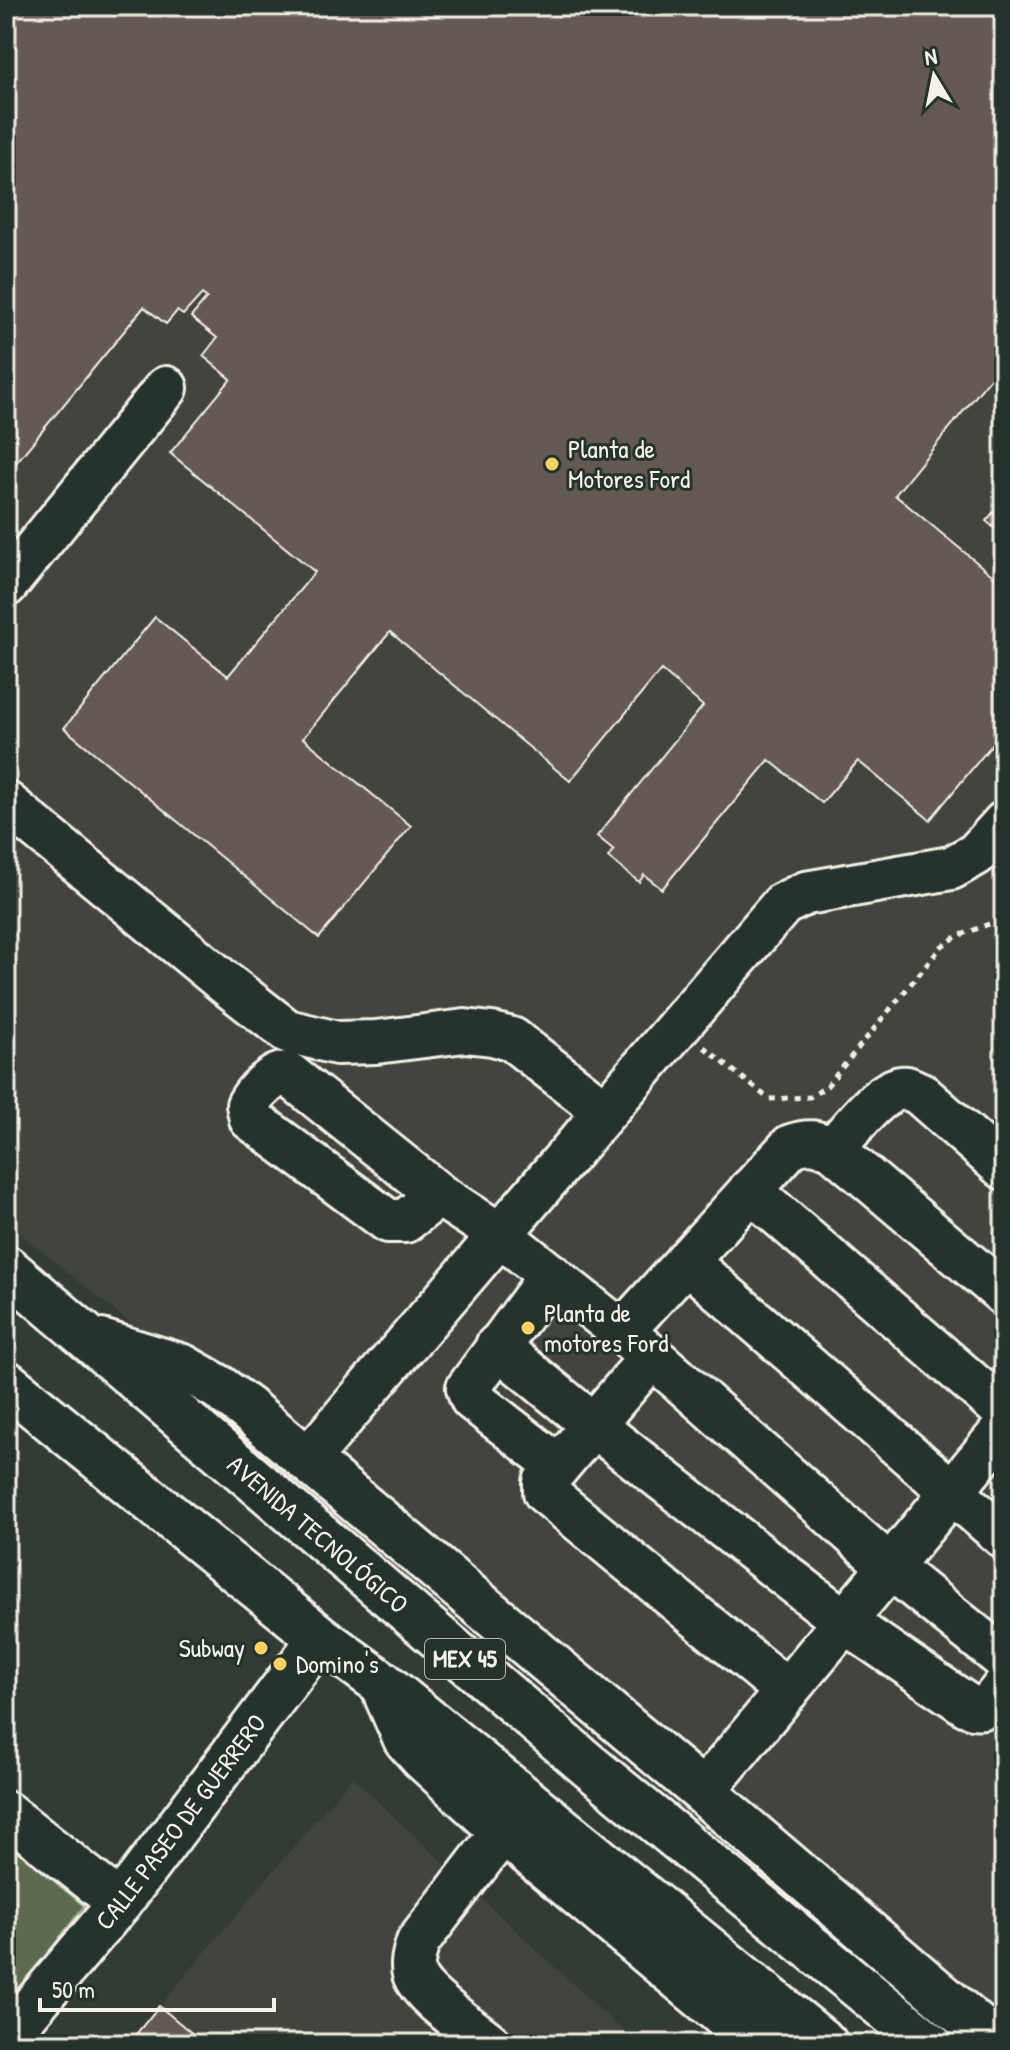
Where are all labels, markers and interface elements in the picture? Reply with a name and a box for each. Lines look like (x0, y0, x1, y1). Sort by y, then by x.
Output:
north arrow (894, 36, 974, 116)
text: N (922, 40, 939, 72)
place label: Planta de Motores Ford (568, 431, 690, 496)
marker: Planta de Motores Ford (543, 455, 561, 473)
place label: Planta de motores Ford (544, 1295, 668, 1360)
marker: Planta de motores Ford (519, 1319, 537, 1337)
street label: AVENIDA TECNOLÓGICO (220, 1447, 416, 1621)
place label: Subway (179, 1630, 245, 1665)
marker: Subway (252, 1639, 270, 1657)
road number: MEX 45 (425, 1639, 505, 1679)
place label: Domino's (296, 1646, 379, 1681)
marker: Domino's (271, 1655, 289, 1673)
street label: CALLE PASEO DE GUERRERO (87, 1707, 274, 1937)
scale bar (40, 1962, 274, 2012)
text: 50 m (52, 1973, 95, 2005)

